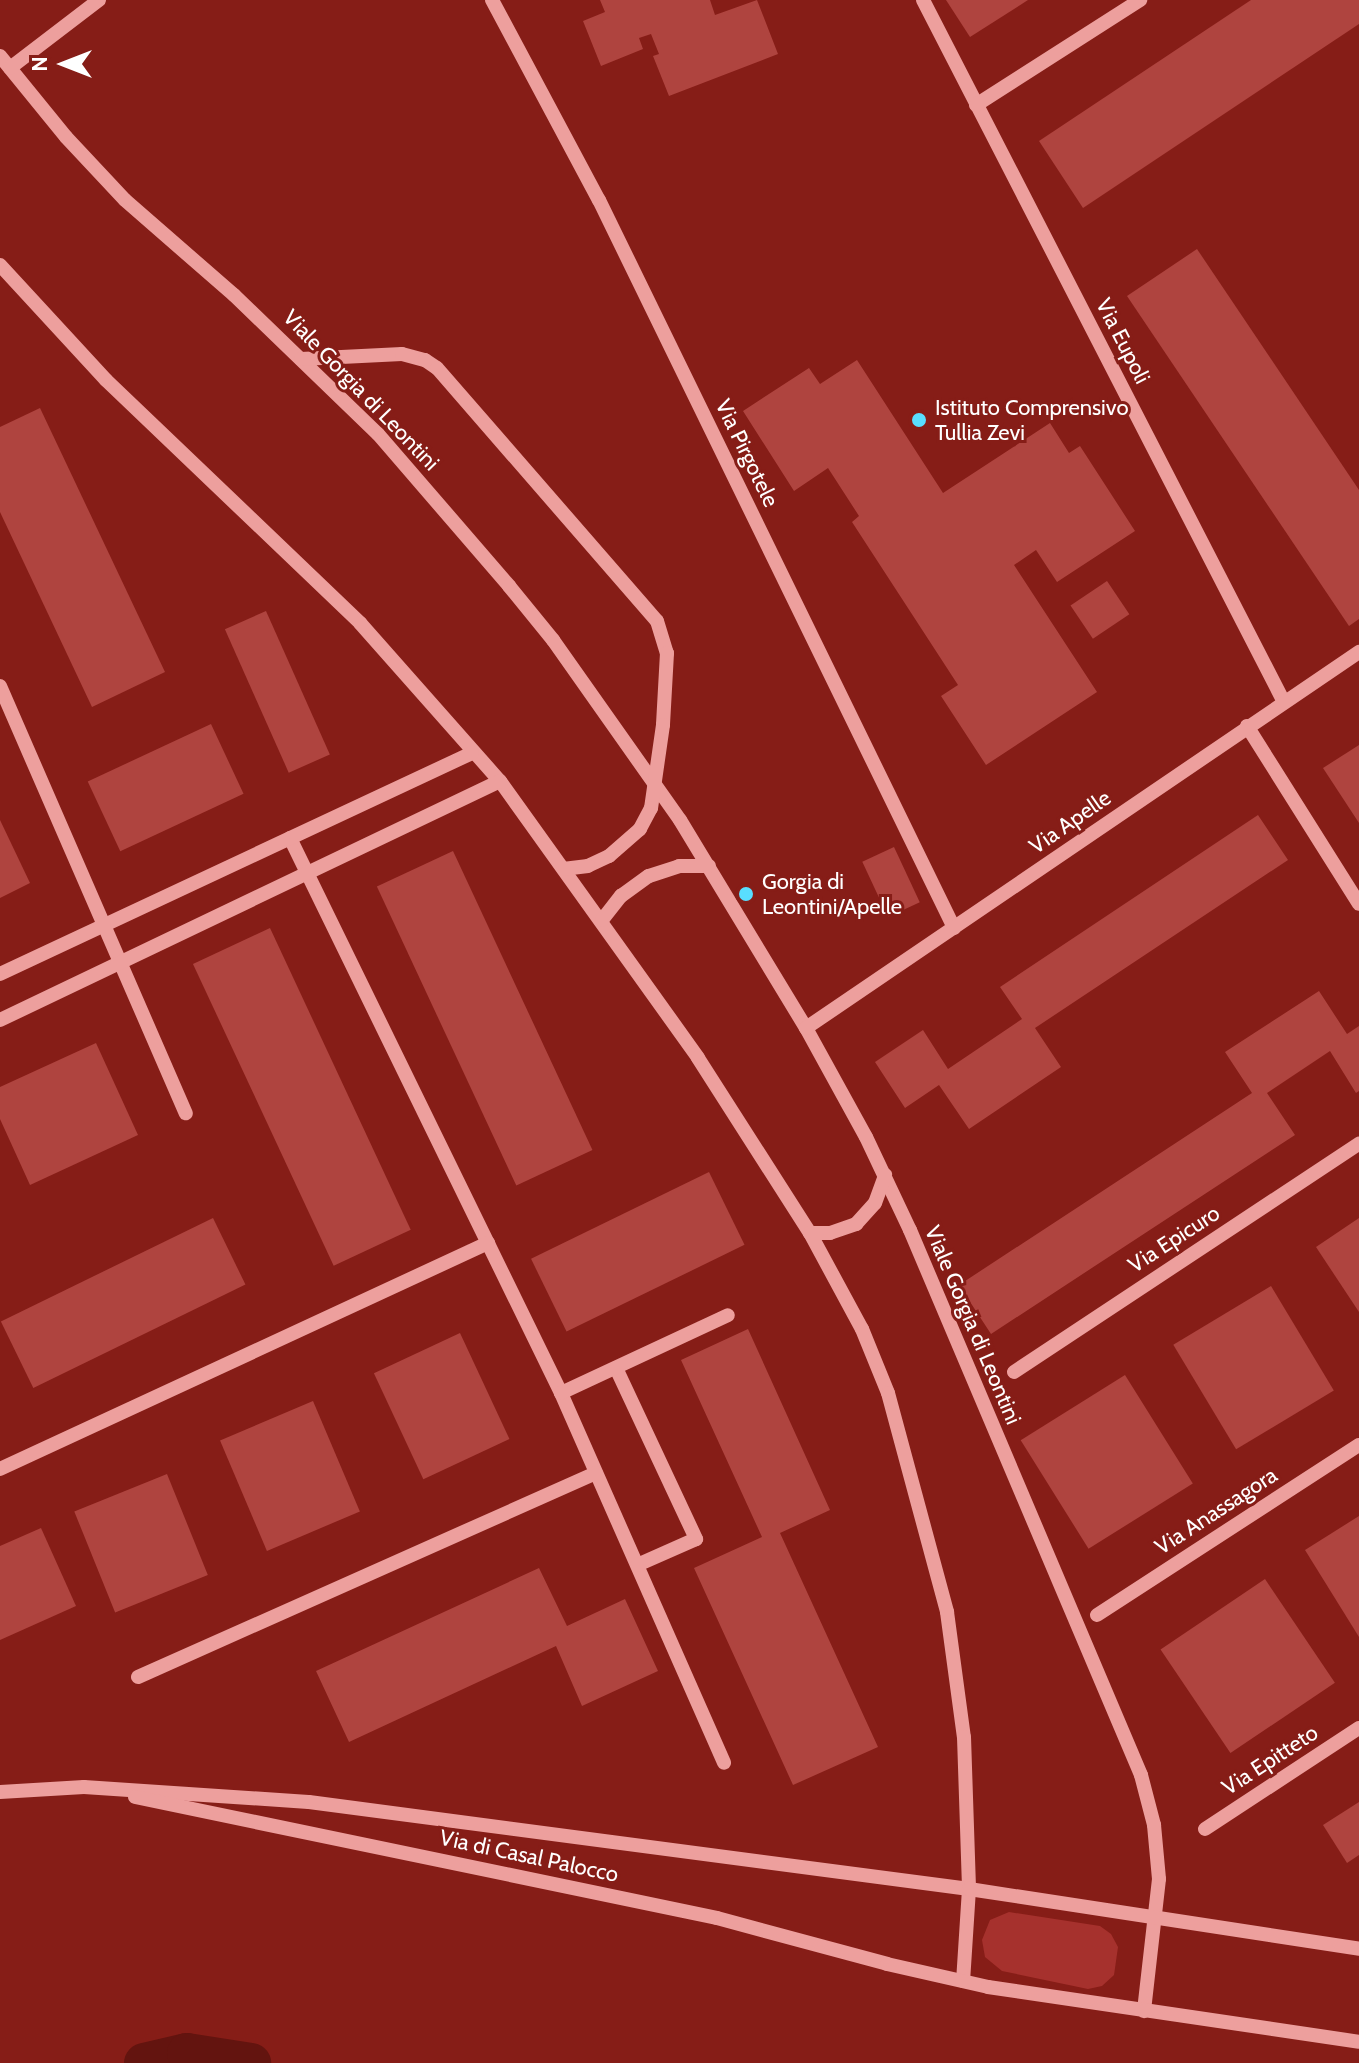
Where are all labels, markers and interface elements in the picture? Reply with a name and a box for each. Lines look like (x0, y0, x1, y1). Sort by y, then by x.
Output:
north arrow (24, 24, 104, 104)
text: N (26, 56, 53, 72)
street label: Via Eupoli (1090, 294, 1156, 388)
street label: Viale Gorgia di Leontini (277, 304, 445, 476)
place label: Istituto Comprensivo Tullia Zevi (935, 394, 1129, 446)
street label: Via Pirgotele (710, 395, 784, 511)
marker: Istituto Comprensivo Tullia Zevi (910, 411, 928, 429)
street label: Via Apelle (1024, 784, 1116, 860)
place label: Gorgia di Leontini/Apelle (762, 868, 902, 920)
marker: Gorgia di Leontini/Apelle (737, 885, 755, 903)
street label: Via Epicuro (1123, 1200, 1225, 1278)
street label: Viale Gorgia di Leontini (919, 1222, 1027, 1428)
street label: Via Anassagora (1150, 1462, 1282, 1560)
street label: Via Epitteto (1217, 1719, 1323, 1801)
street label: Via di Casal Palocco (437, 1824, 621, 1888)

